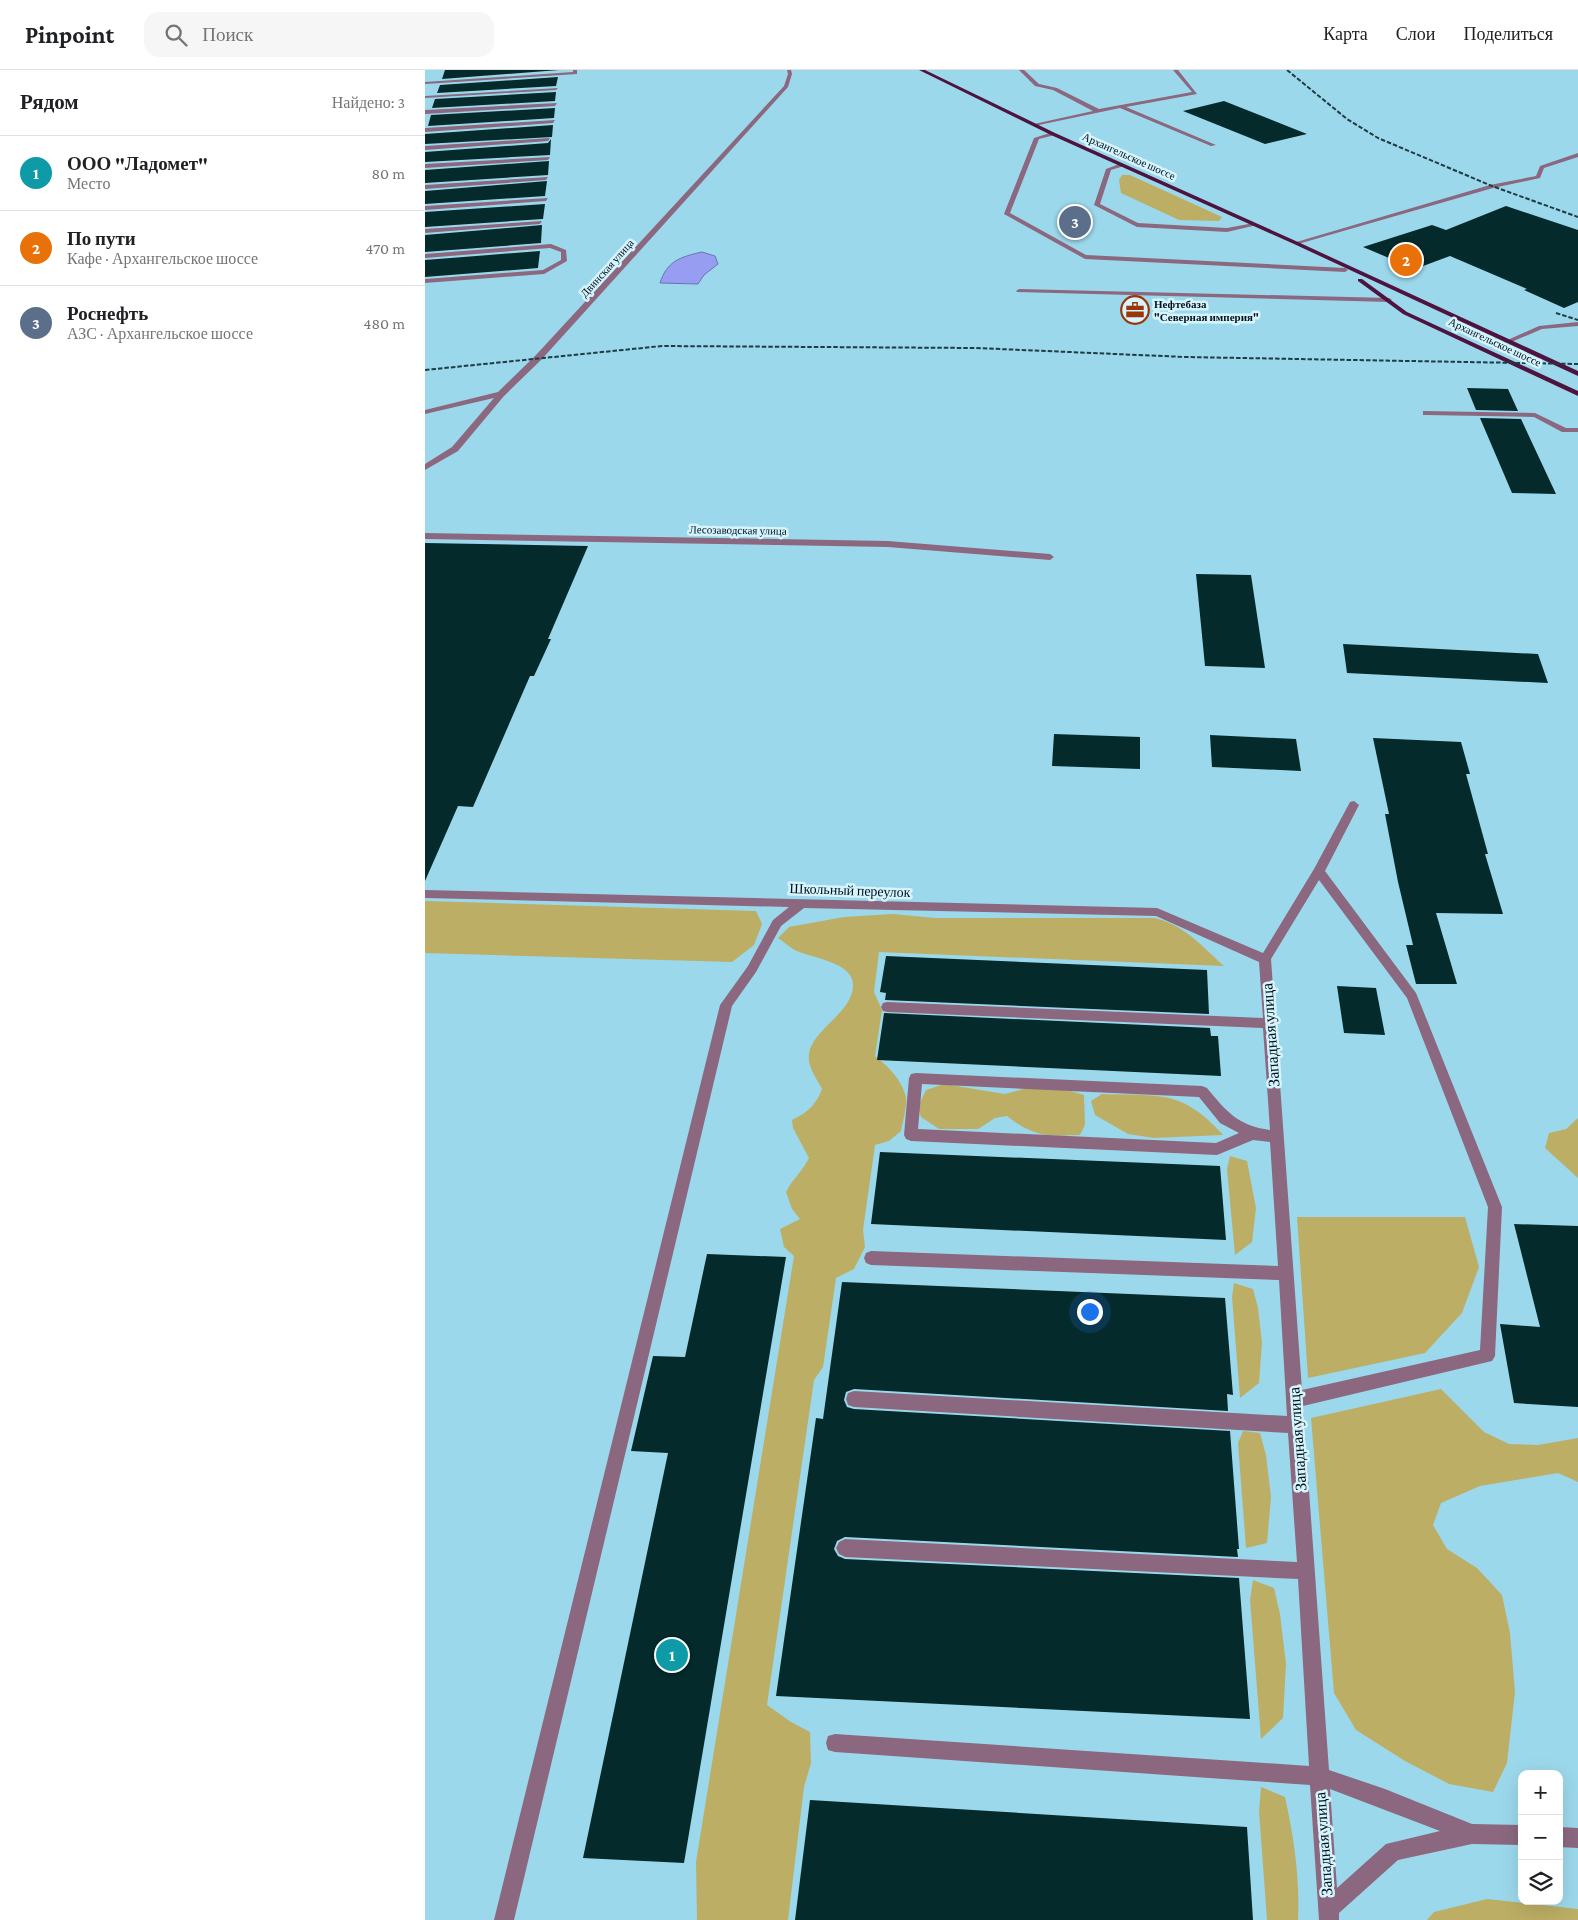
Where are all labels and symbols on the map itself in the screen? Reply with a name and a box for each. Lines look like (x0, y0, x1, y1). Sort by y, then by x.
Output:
street label: Архангельское шоссе (1081, 130, 1177, 182)
pin: 3 (1059, 203, 1091, 241)
street label: Двинская улица (578, 237, 636, 299)
pin: 2 (1390, 241, 1422, 279)
office icon: Нефтебаза "Северная империя" (1120, 295, 1150, 325)
place label: Нефтебаза "Северная империя" (1154, 298, 1259, 323)
street label: Архангельское шоссе (1447, 315, 1543, 369)
street label: Лесозаводская улица (689, 523, 787, 537)
street label: Школьный переулок (789, 880, 911, 900)
street label: Западная улица (1258, 982, 1284, 1088)
your location (1077, 1299, 1103, 1325)
street label: Западная улица (1285, 1386, 1311, 1492)
pin: 1 (656, 1636, 688, 1674)
street label: Западная улица (1311, 1791, 1337, 1897)

